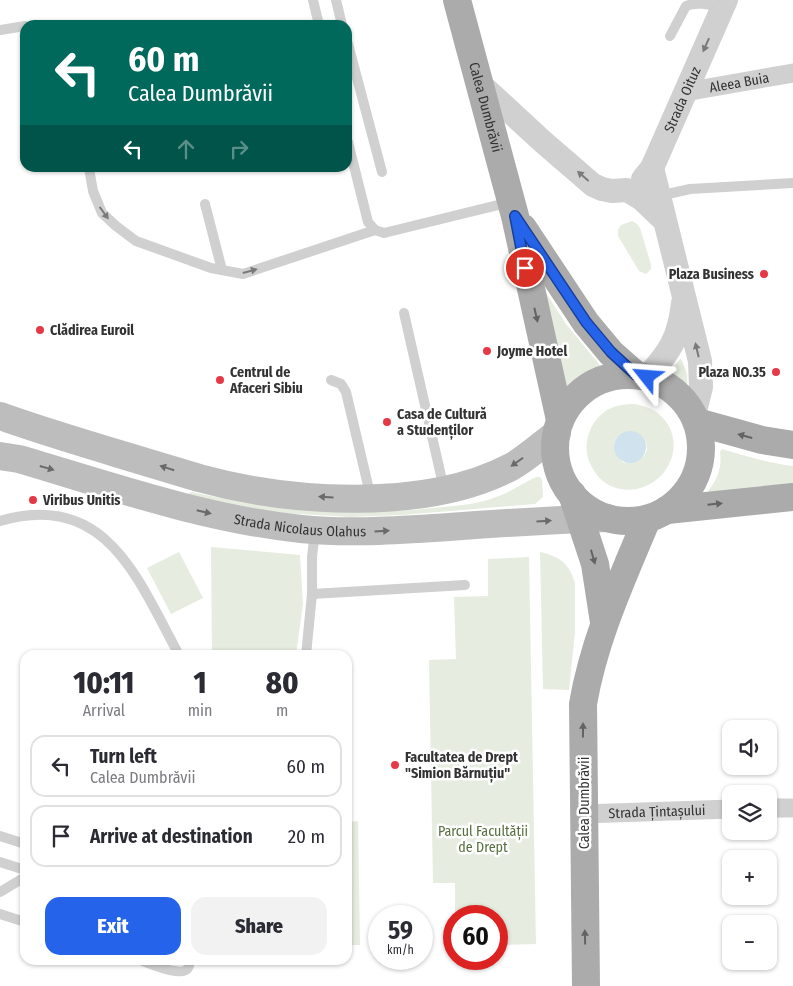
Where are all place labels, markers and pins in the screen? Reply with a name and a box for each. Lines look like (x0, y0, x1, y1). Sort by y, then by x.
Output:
pin (504, 247, 546, 289)
place label: Plaza Business (669, 266, 754, 283)
marker: Plaza Business (758, 268, 770, 280)
place label: Clădirea Euroil (50, 322, 134, 339)
marker: Clădirea Euroil (34, 324, 46, 336)
place label: Joyme Hotel (496, 343, 567, 360)
marker: Joyme Hotel (481, 345, 493, 357)
place label: Centrul de Afaceri Sibiu (229, 364, 303, 397)
place label: Plaza NO.35 (698, 364, 766, 381)
marker: Plaza NO.35 (770, 366, 782, 378)
marker: Centrul de Afaceri Sibiu (214, 374, 226, 386)
place label: Casa de Cultură a Studenților (397, 406, 487, 440)
marker: Casa de Cultură a Studenților (381, 416, 393, 428)
place label: Viribus Unitis (42, 492, 121, 509)
marker: Viribus Unitis (27, 494, 39, 506)
place label: Facultatea de Drept "Simion Bărnuțiu" (405, 749, 519, 783)
marker: Facultatea de Drept "Simion Bărnuțiu" (389, 759, 401, 771)

